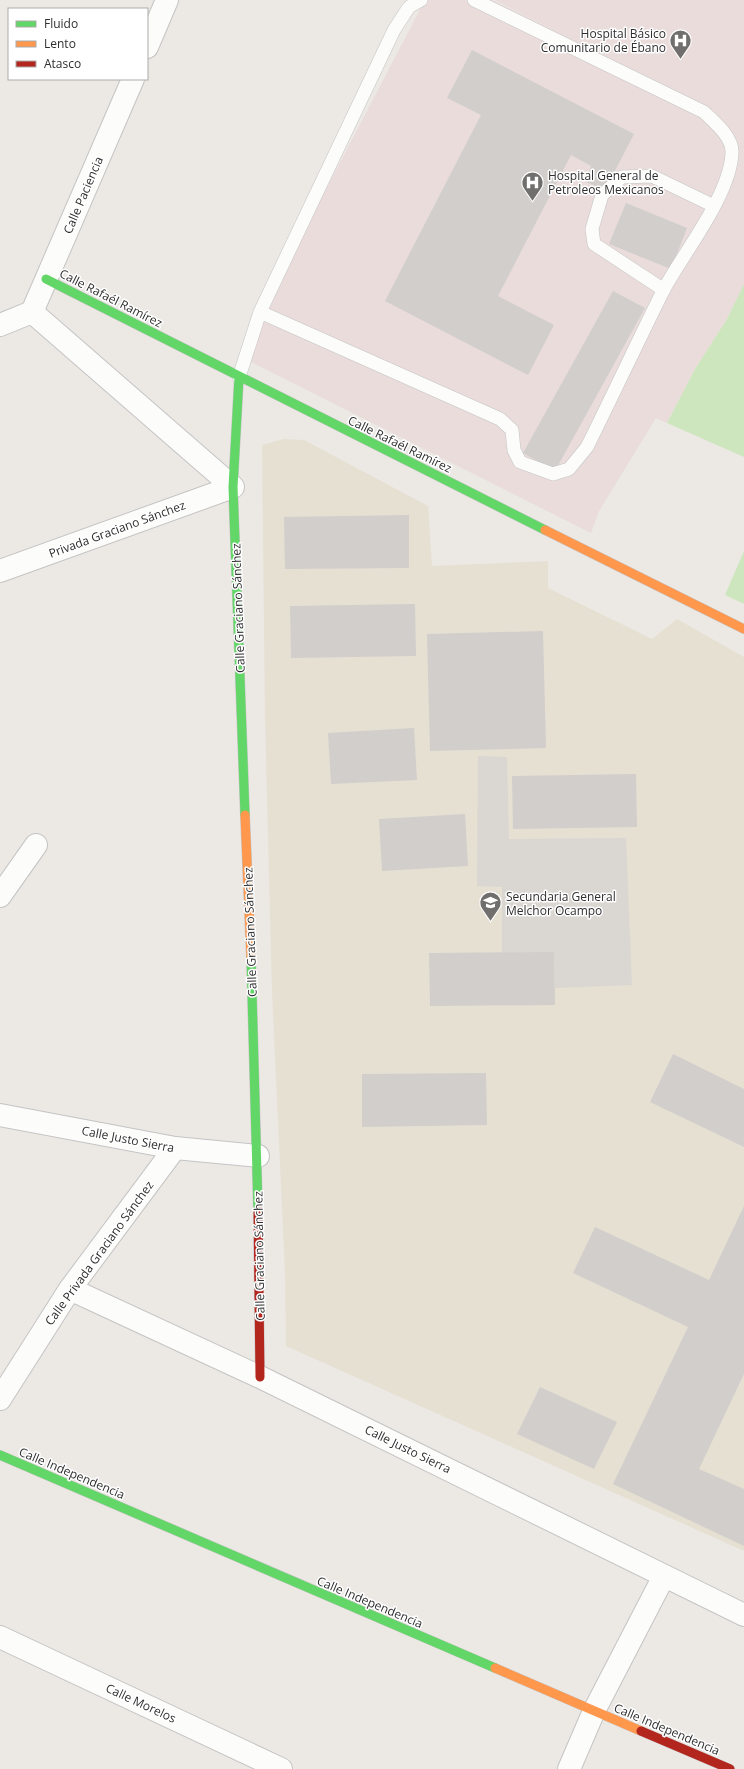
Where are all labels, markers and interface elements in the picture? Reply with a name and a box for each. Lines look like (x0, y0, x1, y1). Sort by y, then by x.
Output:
legend (8, 8, 148, 80)
text: Fluido (44, 15, 78, 32)
place label: Hospital Básico Comunitario de Ébano (541, 25, 666, 56)
hospital icon: Hospital Básico Comunitario de Ébano (668, 27, 694, 60)
text: Lento (44, 35, 76, 52)
text: Atasco (44, 55, 81, 72)
street label: Calle Paciencia (59, 154, 107, 236)
place label: Hospital General de Petroleos Mexicanos (548, 167, 664, 198)
hospital icon: Hospital General de Petroleos Mexicanos (519, 169, 545, 202)
street label: Calle Rafaél Ramírez (57, 265, 166, 331)
street label: Calle Rafaél Ramírez (345, 412, 455, 477)
street label: Privada Graciano Sánchez (46, 496, 188, 562)
street label: Calle Graciano Sánchez (227, 543, 249, 673)
street label: Calle Graciano Sánchez (239, 867, 261, 997)
place label: Secundaria General Melchor Ocampo (506, 888, 616, 919)
school or university icon: Secundaria General Melchor Ocampo (477, 890, 503, 923)
street label: Calle Justo Sierra (80, 1122, 176, 1156)
street label: Calle Privada Graciano Sánchez (41, 1177, 157, 1329)
street label: Calle Graciano Sánchez (249, 1191, 269, 1321)
street label: Calle Justo Sierra (362, 1421, 454, 1477)
street label: Calle Independencia (17, 1443, 127, 1503)
street label: Calle Independencia (315, 1572, 425, 1632)
street label: Calle Morelos (103, 1679, 179, 1727)
street label: Calle Independencia (612, 1699, 722, 1759)

